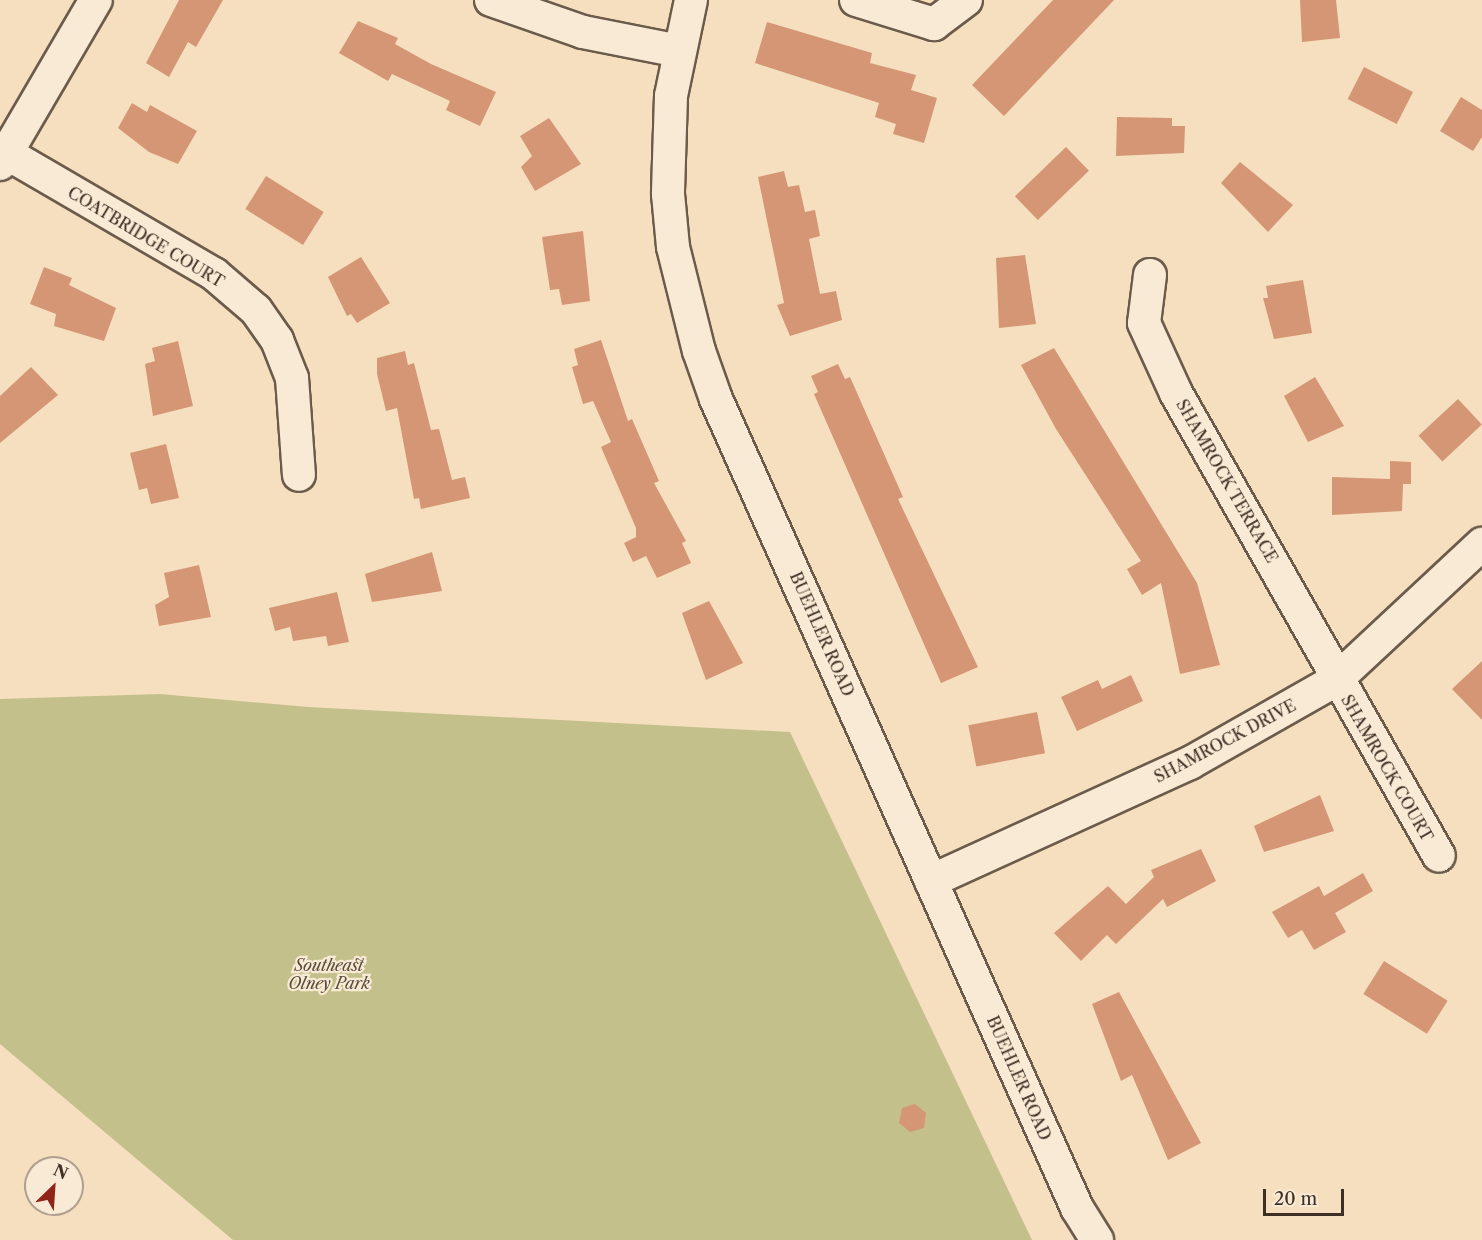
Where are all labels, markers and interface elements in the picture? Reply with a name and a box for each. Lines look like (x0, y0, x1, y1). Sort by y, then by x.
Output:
street label: COATBRIDGE COURT (64, 183, 228, 291)
street label: SHAMROCK TERRACE (1172, 396, 1282, 566)
street label: BUEHLER ROAD (786, 569, 858, 699)
street label: SHAMROCK COURT (1337, 691, 1437, 845)
street label: SHAMROCK DRIVE (1151, 695, 1299, 787)
park label: Southeast Olney Park (288, 955, 370, 993)
street label: BUEHLER ROAD (983, 1013, 1055, 1143)
north arrow (24, 1156, 84, 1216)
text: N (50, 1159, 71, 1184)
scale bar (1266, 1177, 1347, 1215)
text: 20 m (1274, 1188, 1317, 1210)

